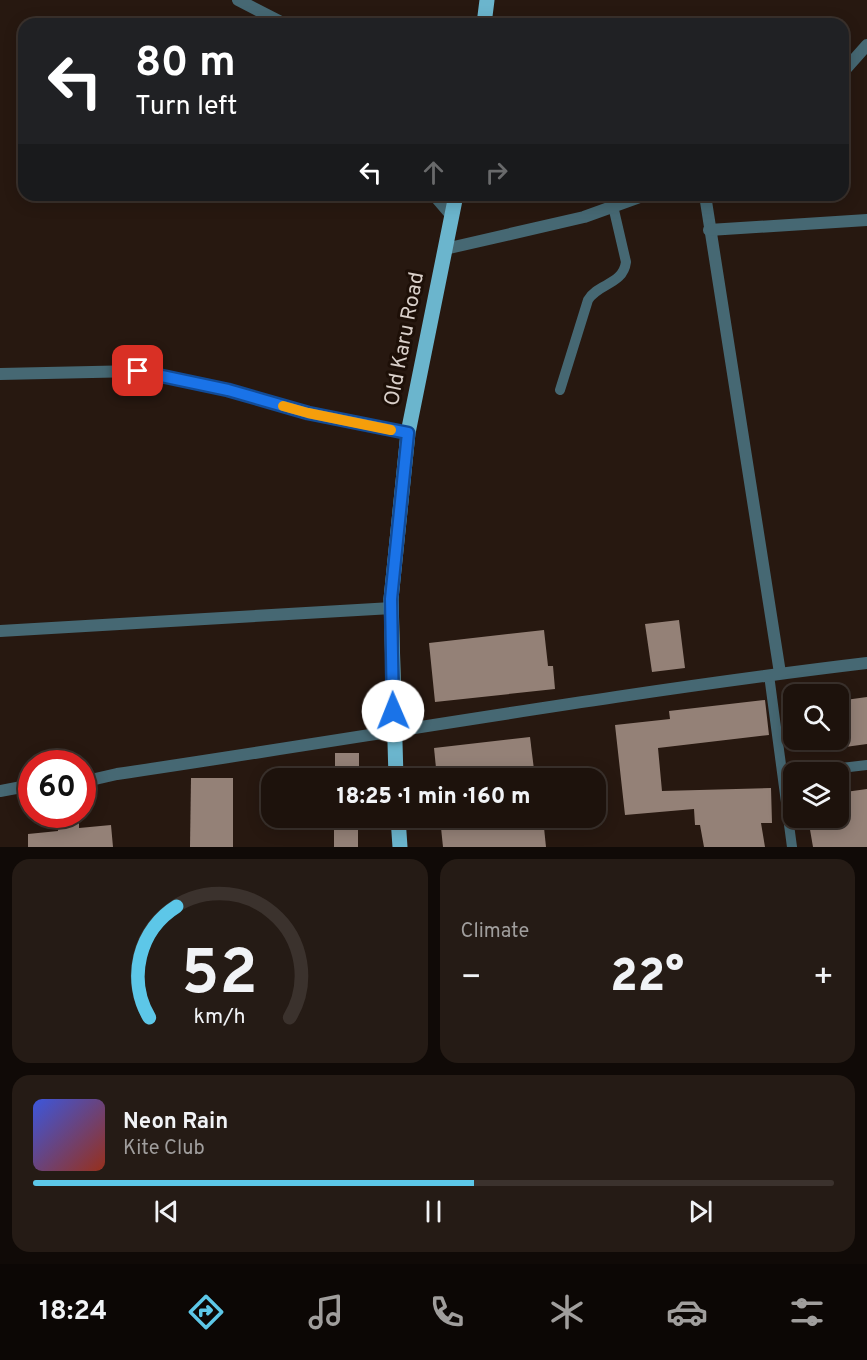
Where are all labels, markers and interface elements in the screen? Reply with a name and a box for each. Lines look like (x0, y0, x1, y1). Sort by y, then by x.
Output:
text: 80 m (135, 38, 236, 91)
icon: left (36, 42, 114, 120)
text: Turn left (135, 90, 237, 124)
icon: left (354, 156, 387, 189)
icon: ahead (417, 156, 450, 189)
icon: right (480, 156, 513, 189)
street label: Old Karu Road (379, 270, 431, 408)
pin (112, 345, 163, 396)
icon: arrive (121, 354, 154, 387)
position arrow (361, 679, 425, 743)
map controls (783, 684, 849, 828)
button: search (783, 684, 849, 750)
speed limit sign: 60 (18, 750, 96, 828)
button: layers (783, 762, 849, 828)
text: 18:25 · 1 min · 160 m (337, 784, 530, 811)
text: Climate (461, 919, 529, 945)
text: 52 (182, 937, 258, 1016)
text: 22° (610, 950, 684, 1007)
text: − (461, 958, 482, 1000)
text: + (813, 958, 834, 1000)
text: km/h (194, 1004, 246, 1031)
text: Neon Rain (123, 1109, 228, 1136)
text: Kite Club (123, 1136, 205, 1162)
icon: previous (150, 1195, 183, 1228)
icon: pause (417, 1195, 450, 1228)
icon: next (684, 1195, 717, 1228)
icon: directions (185, 1291, 227, 1333)
icon: music (305, 1291, 347, 1333)
icon: phone (426, 1291, 468, 1333)
icon: climate (546, 1291, 588, 1333)
icon: car (666, 1291, 708, 1333)
icon: filters (786, 1291, 828, 1333)
text: 18:24 (39, 1295, 107, 1329)

